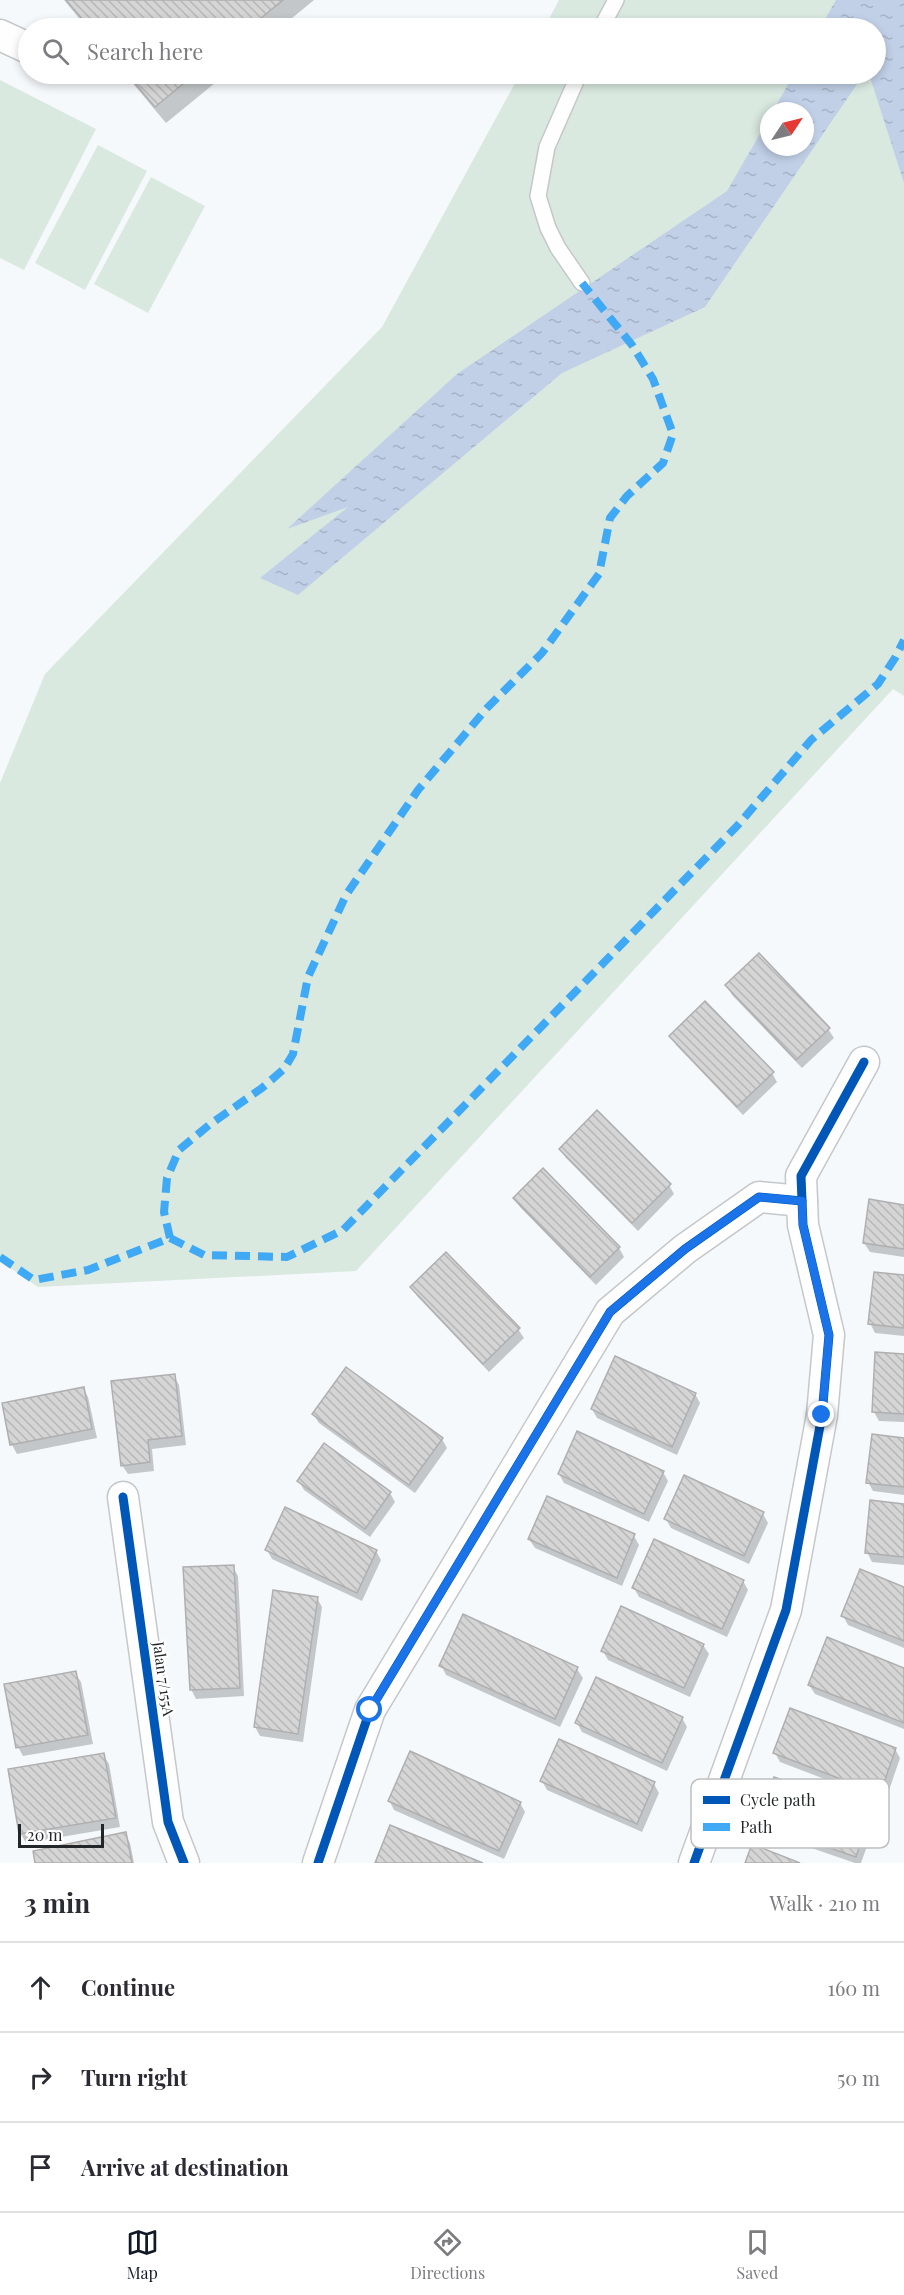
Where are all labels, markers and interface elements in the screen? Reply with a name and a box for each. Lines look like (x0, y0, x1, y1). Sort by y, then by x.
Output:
search box (18, 18, 886, 84)
icon: search (39, 35, 72, 68)
text: Search here (87, 36, 203, 66)
north arrow (760, 102, 814, 156)
route end (808, 1401, 834, 1427)
street label: Jalan 7/155A (149, 1639, 179, 1718)
route start (356, 1696, 382, 1722)
legend (691, 1779, 889, 1848)
text: Cycle path (740, 1789, 816, 1810)
text: Path (740, 1816, 773, 1837)
scale bar (18, 1821, 104, 1848)
text: 20 m (27, 1824, 62, 1845)
text: 3 min (24, 1885, 90, 1920)
text: Walk · 210 m (770, 1889, 880, 1916)
icon: ahead (24, 1971, 57, 2004)
text: Continue (81, 1972, 175, 2002)
text: 160 m (828, 1974, 880, 2001)
icon: right (24, 2061, 57, 2094)
text: Turn right (81, 2062, 187, 2092)
text: 50 m (837, 2064, 880, 2091)
icon: arrive (24, 2151, 57, 2184)
text: Arrive at destination (81, 2152, 289, 2182)
tab: Map (126, 2226, 159, 2283)
tab: Directions (410, 2226, 485, 2283)
tab: Saved (737, 2226, 778, 2283)

